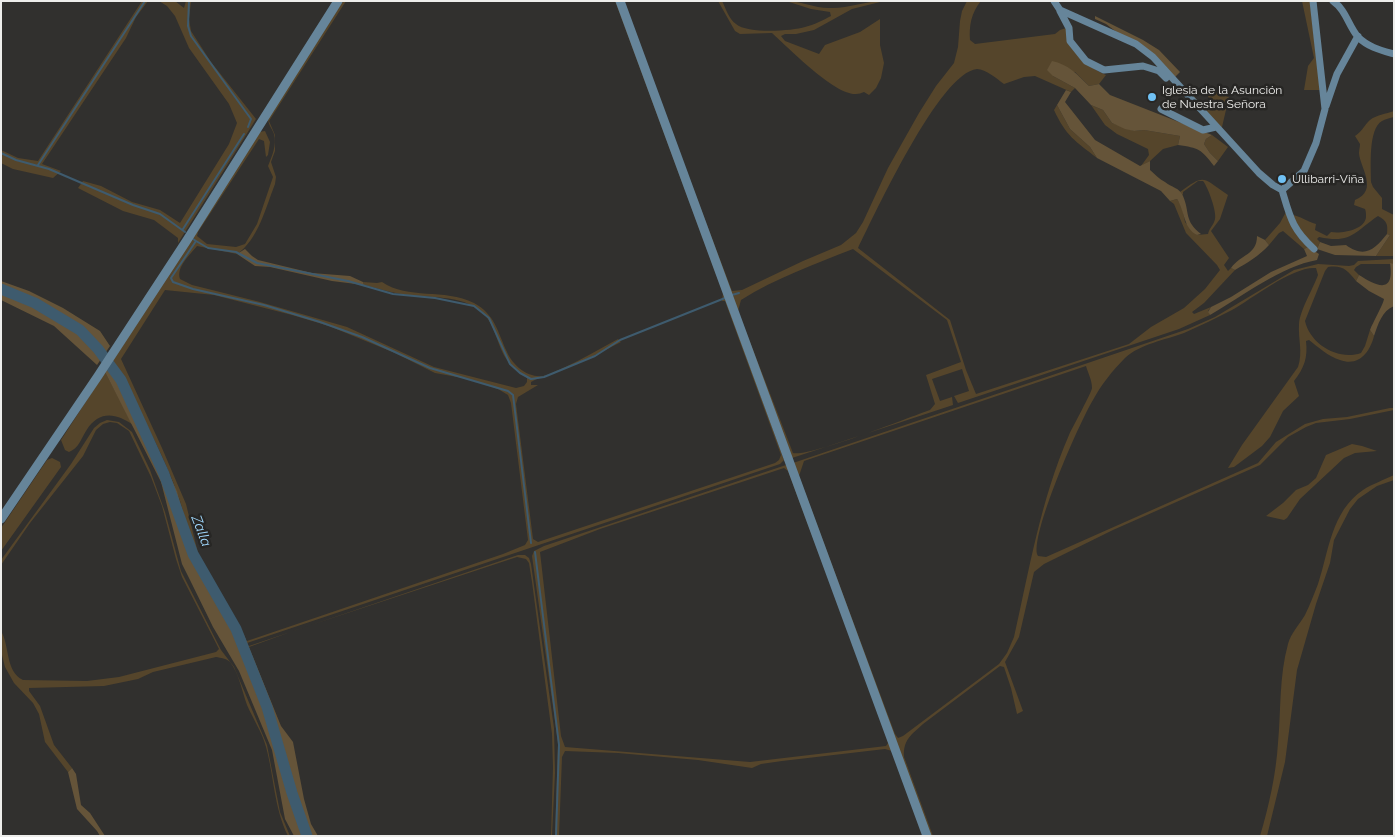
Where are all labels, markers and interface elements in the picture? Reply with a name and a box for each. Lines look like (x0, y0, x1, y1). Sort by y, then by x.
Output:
place label: Iglesia de la Asunción de Nuestra Señora (1162, 83, 1282, 111)
marker: Iglesia de la Asunción de Nuestra Señora (1146, 91, 1158, 103)
place label: Ullibarri-Viña (1292, 172, 1364, 186)
marker: Ullibarri-Viña (1276, 173, 1288, 185)
water label: Zalla (187, 513, 215, 549)

